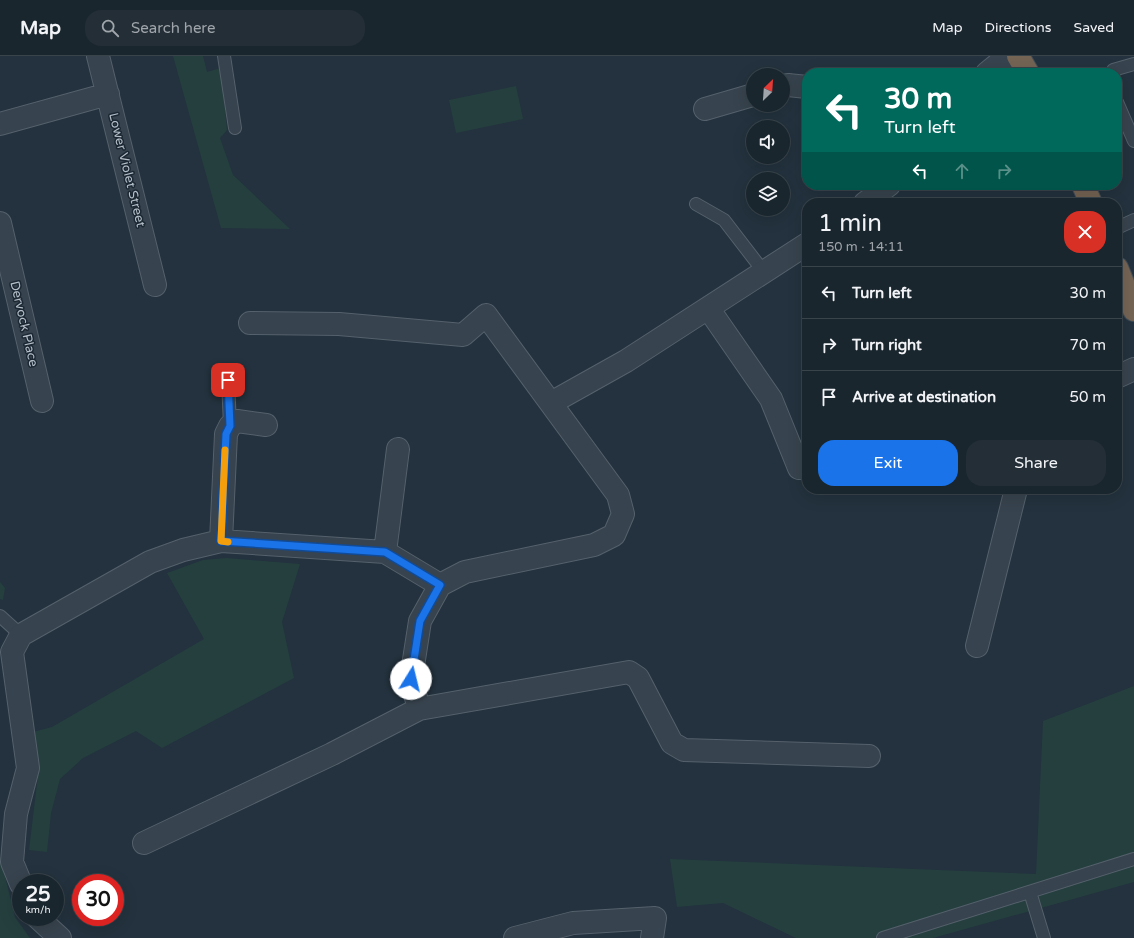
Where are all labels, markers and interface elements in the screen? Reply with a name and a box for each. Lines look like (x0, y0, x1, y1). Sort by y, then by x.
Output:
search box (85, 10, 365, 46)
text: Map (20, 17, 61, 39)
icon: search (99, 17, 121, 39)
text: Search here (131, 19, 215, 37)
text: Map (932, 19, 963, 36)
text: Directions (985, 19, 1052, 36)
text: Saved (1074, 19, 1114, 36)
north arrow (746, 68, 790, 112)
map controls (746, 68, 790, 216)
text: 30 m (884, 82, 952, 116)
icon: left (818, 84, 870, 136)
street label: Lower Violet Street (105, 111, 149, 229)
text: Turn left (884, 116, 956, 138)
button: sound (746, 120, 790, 164)
icon: left (909, 160, 931, 182)
icon: ahead (951, 160, 973, 182)
icon: right (993, 160, 1015, 182)
button: layers (746, 172, 790, 216)
text: 1 min (818, 209, 882, 238)
button: close (1064, 211, 1106, 253)
text: 150 m · 14:11 (818, 239, 904, 255)
street label: Dervock Place (6, 280, 42, 368)
icon: left (818, 282, 840, 304)
text: Turn left (852, 284, 912, 302)
text: 30 m (1069, 284, 1106, 302)
icon: right (818, 334, 840, 356)
text: Turn right (852, 336, 922, 354)
text: 70 m (1069, 336, 1106, 354)
pin (211, 363, 245, 397)
icon: arrive (217, 369, 239, 391)
icon: arrive (818, 386, 840, 408)
text: Arrive at destination (852, 388, 996, 406)
text: 50 m (1069, 388, 1106, 406)
button: Exit (818, 440, 958, 486)
button: Share (966, 440, 1106, 486)
position arrow (390, 658, 432, 700)
speed limit sign: 30 (72, 874, 124, 926)
text: 25 (25, 883, 51, 907)
text: km/h (25, 904, 51, 916)

